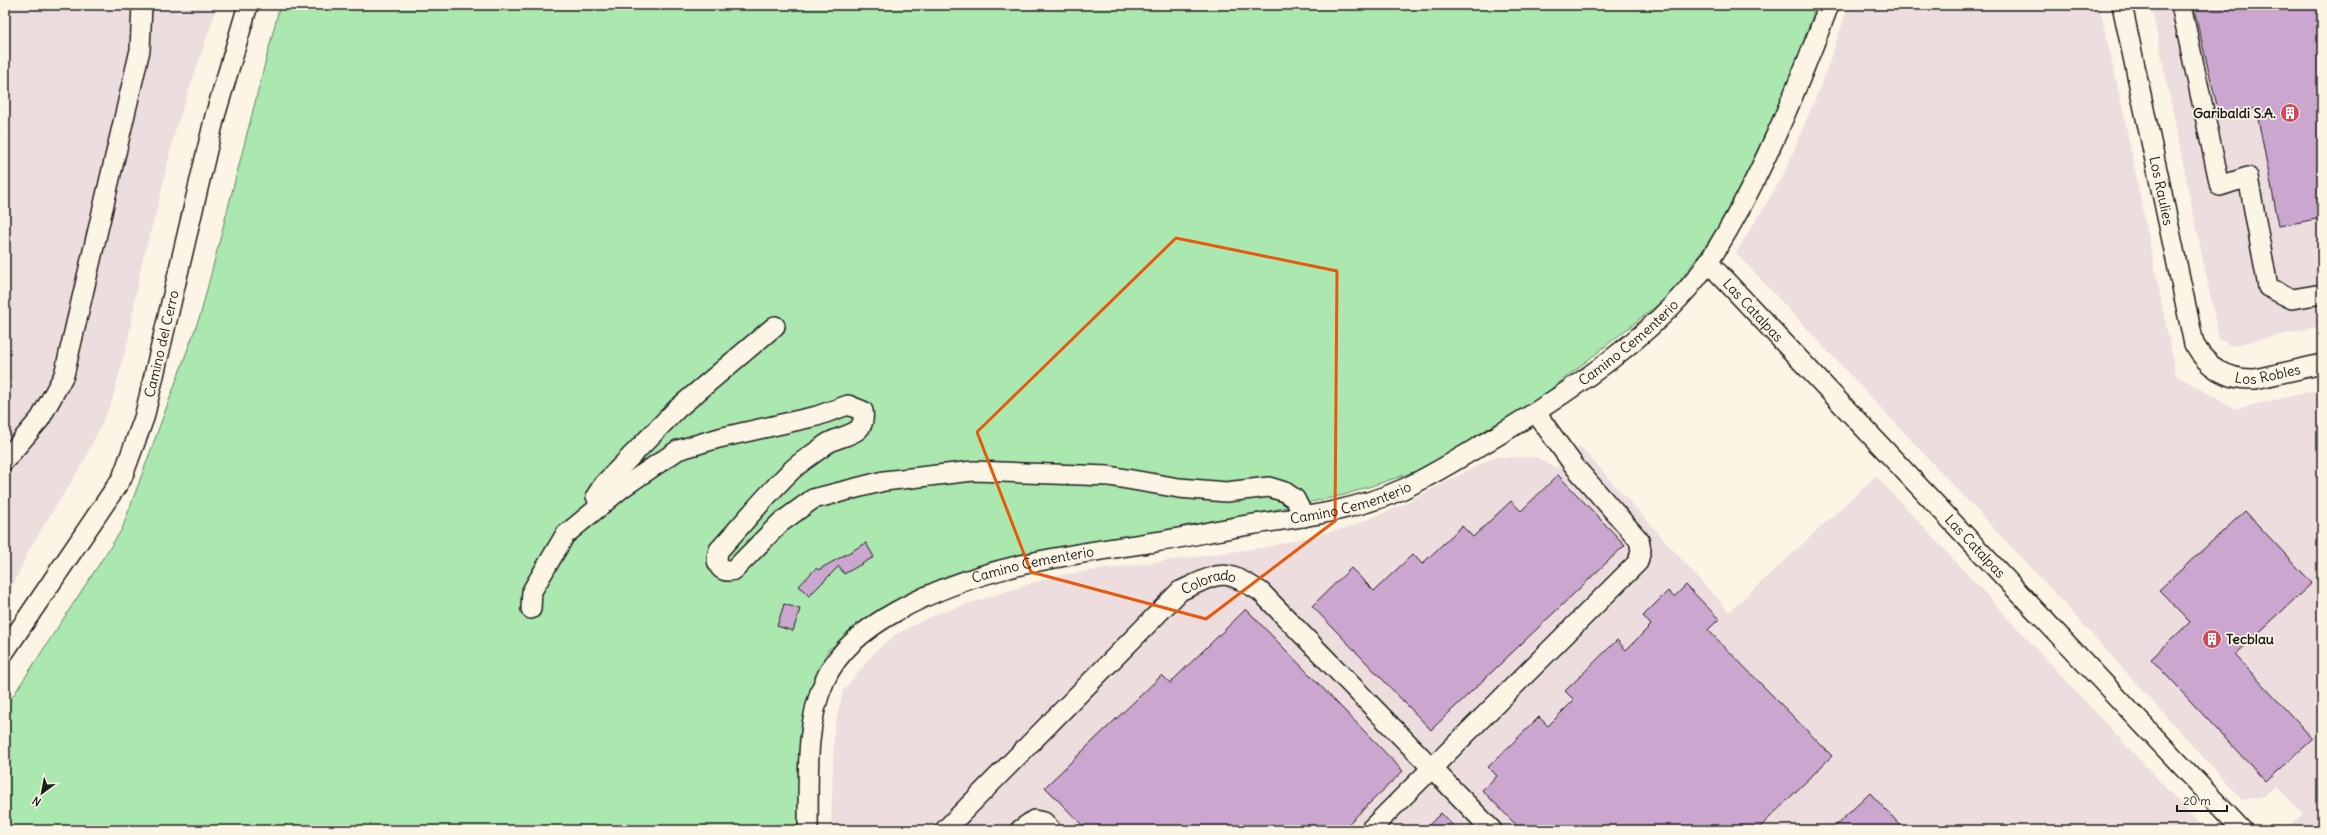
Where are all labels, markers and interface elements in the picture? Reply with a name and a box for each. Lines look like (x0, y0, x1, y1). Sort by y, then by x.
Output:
building icon: Garibaldi S.A. (2279, 102, 2301, 124)
place label: Garibaldi S.A. (2193, 104, 2276, 122)
street label: Los Raulies (2145, 155, 2178, 227)
street label: Las Catalpas (1719, 275, 1787, 346)
street label: Camino del Cerro (140, 288, 183, 399)
street label: Camino Cementerio (1575, 296, 1682, 389)
street label: Los Robles (2233, 360, 2302, 388)
street label: Camino Cementerio (1289, 477, 1414, 528)
street label: Las Catalpas (1941, 511, 2009, 582)
street label: Camino Cementerio (969, 542, 1095, 587)
street label: Colorado (1178, 566, 1239, 598)
building icon: Tecblau (2201, 628, 2223, 650)
place label: Tecblau (2226, 630, 2274, 648)
north arrow (22, 773, 62, 813)
scale bar (2177, 787, 2227, 813)
text: 20 m (2183, 793, 2211, 808)
text: N (30, 794, 44, 809)

